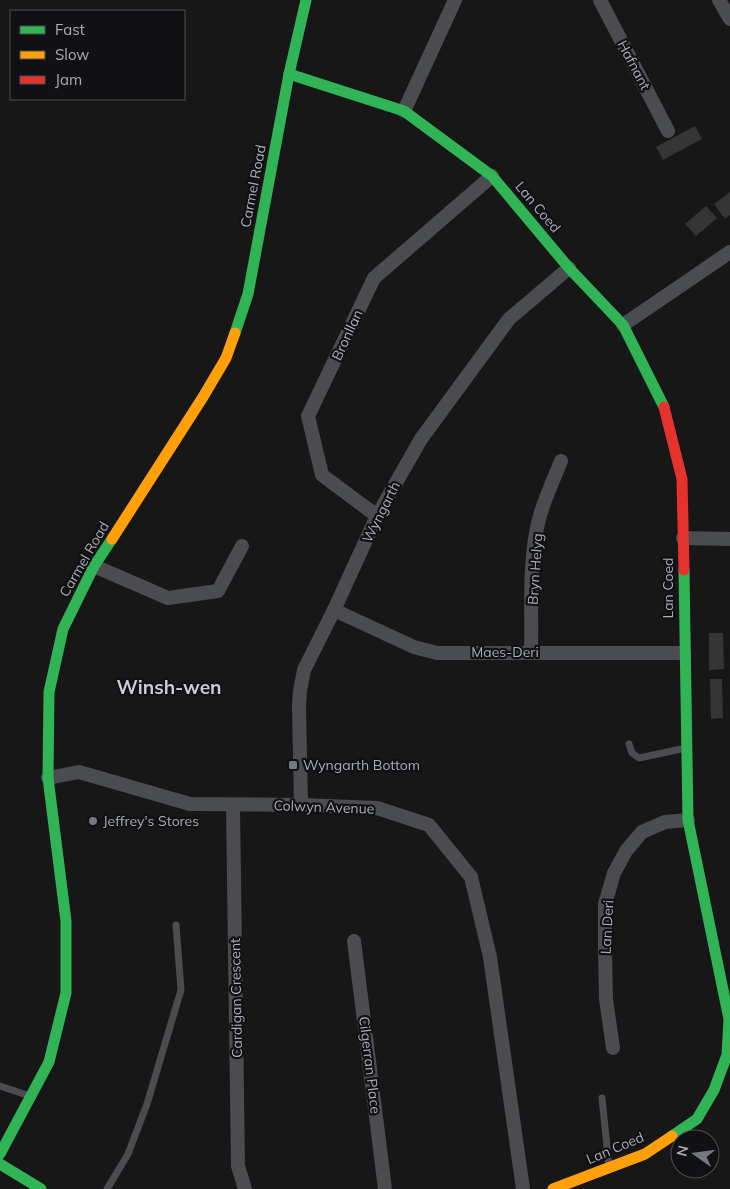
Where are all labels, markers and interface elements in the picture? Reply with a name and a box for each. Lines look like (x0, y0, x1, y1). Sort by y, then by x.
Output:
legend (10, 10, 185, 100)
text: Fast (55, 20, 85, 39)
street label: Hafnant (613, 37, 655, 93)
text: Slow (55, 45, 89, 64)
text: Jam (55, 70, 82, 89)
street label: Carmel Road (236, 143, 270, 229)
street label: Lan Coed (512, 178, 564, 236)
street label: Bronllan (327, 307, 367, 363)
street label: Wyngarth (358, 478, 404, 546)
street label: Carmel Road (55, 518, 113, 600)
street label: Bryn Helyg (524, 533, 546, 605)
street label: Lan Coed (659, 558, 677, 618)
street label: Maes-Deri (471, 643, 539, 661)
district label: Winsh-wen (116, 675, 222, 699)
place label: Wyngarth Bottom (303, 756, 420, 774)
marker: Wyngarth Bottom (287, 759, 299, 771)
street label: Colwyn Avenue (273, 796, 375, 818)
place label: Jeffrey's Stores (103, 812, 199, 830)
marker: Jeffrey's Stores (87, 815, 99, 827)
street label: Lan Deri (597, 899, 617, 955)
street label: Cardigan Crescent (226, 938, 246, 1058)
street label: Cilgerran Place (355, 1015, 385, 1115)
street label: Lan Coed (583, 1128, 647, 1168)
north arrow (670, 1129, 720, 1179)
text: N (672, 1144, 692, 1158)

